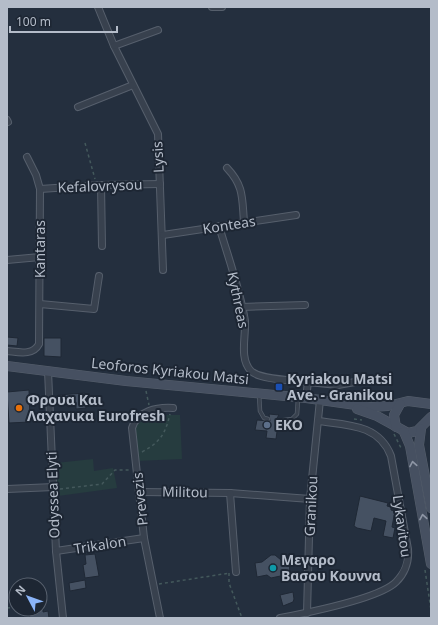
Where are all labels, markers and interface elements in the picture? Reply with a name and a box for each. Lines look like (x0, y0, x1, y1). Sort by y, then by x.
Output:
scale bar (10, 8, 117, 34)
text: 100 m (16, 13, 51, 30)
street label: Lysis (147, 141, 168, 173)
street label: Kefalovrysou (57, 175, 143, 196)
street label: Konteas (201, 211, 257, 238)
street label: Kantaras (30, 220, 49, 278)
street label: Kythreas (223, 270, 254, 330)
street label: Leoforos Kyriakou Matsi (90, 353, 250, 388)
place label: Kyriakou Matsi Ave. - Granikou (287, 369, 393, 404)
marker: Kyriakou Matsi Ave. - Granikou (274, 382, 284, 392)
place label: Φρουα Και Λαχανικα Eurofresh (27, 390, 165, 425)
marker: Φρουα Και Λαχανικα Eurofresh (14, 403, 24, 413)
place label: EKO (275, 415, 303, 434)
marker: EKO (262, 420, 272, 430)
street label: Odyssea Elyti (41, 451, 64, 539)
one-way arrow (410, 461, 418, 468)
street label: Prevezis (127, 471, 152, 527)
street label: Granikou (299, 475, 322, 537)
street label: Militou (162, 482, 208, 501)
street label: Lykavitou (389, 494, 416, 558)
one-way arrow (419, 514, 427, 520)
street label: Trikalon (72, 531, 127, 558)
place label: Μεγαρο Βασου Κουννα (281, 550, 381, 585)
marker: Μεγαρο Βασου Κουννα (268, 563, 278, 573)
north arrow (8, 577, 48, 617)
text: N (11, 582, 29, 598)

